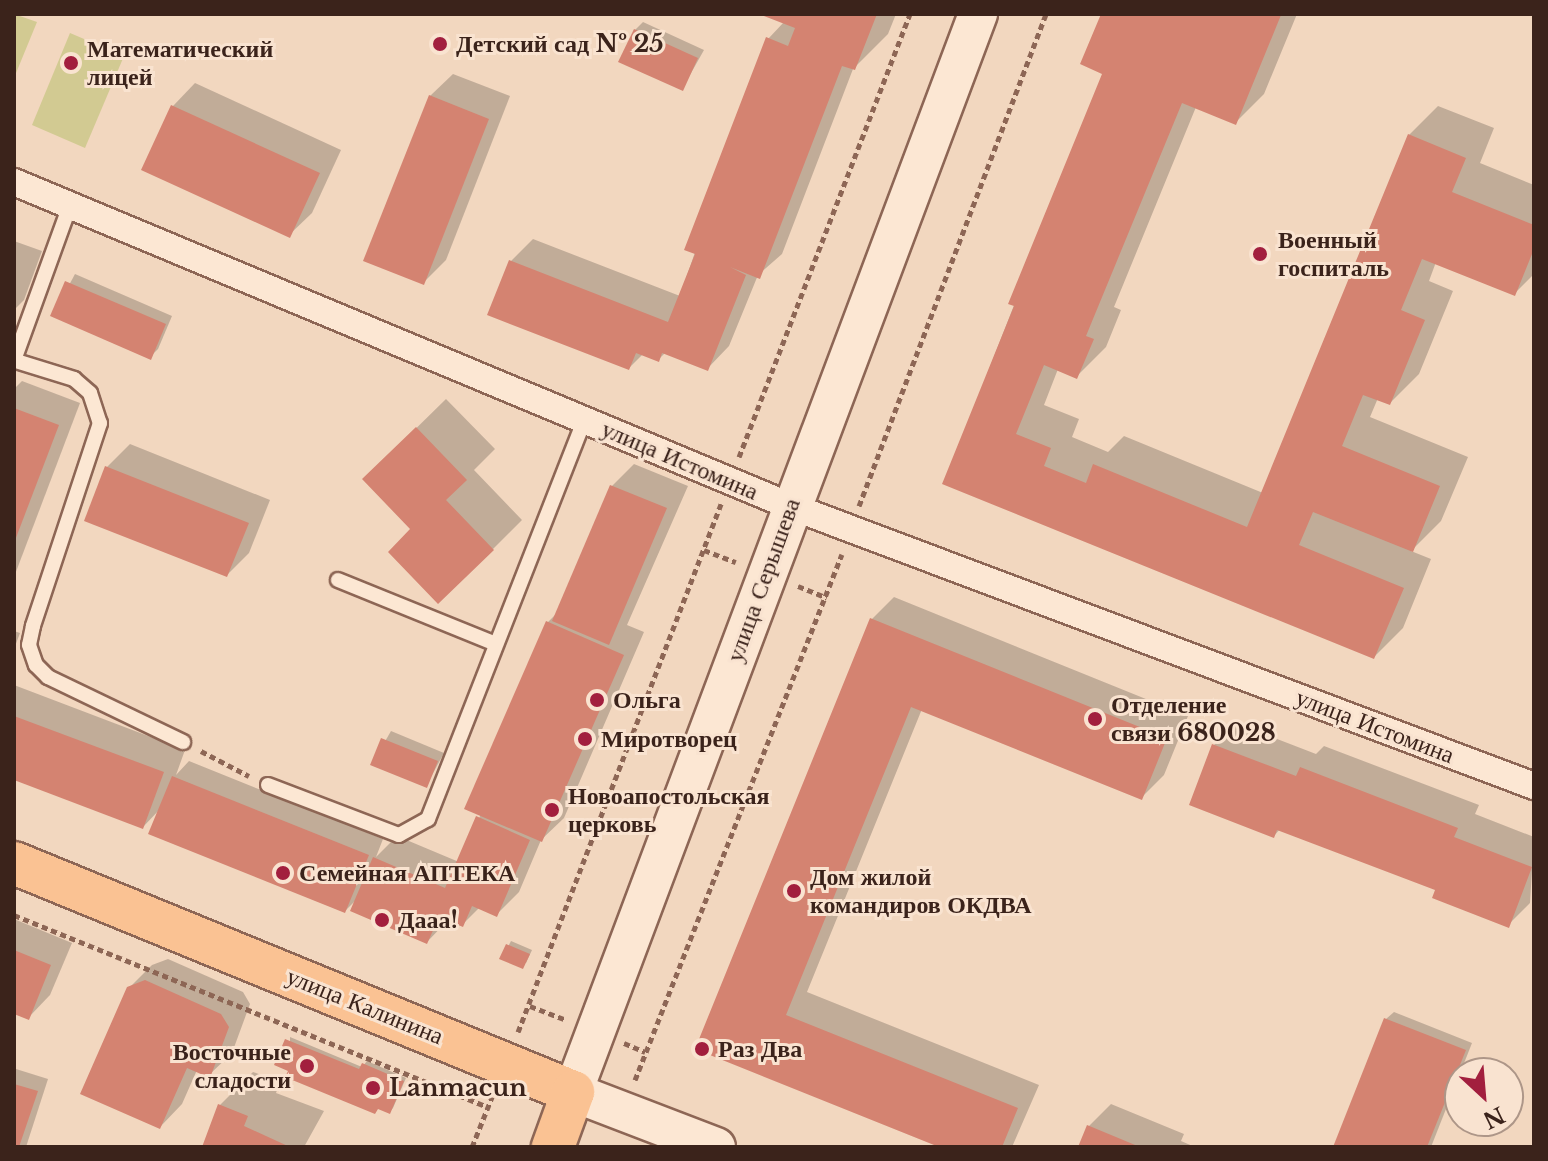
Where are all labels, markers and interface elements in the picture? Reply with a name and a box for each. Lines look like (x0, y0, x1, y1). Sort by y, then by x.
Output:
place label: Детский сад № 25 (456, 30, 664, 58)
place label: Математический лицей (87, 35, 273, 91)
marker: Детский сад № 25 (431, 35, 449, 53)
marker: Математический лицей (62, 54, 80, 72)
place label: Военный госпиталь (1278, 226, 1389, 282)
marker: Военный госпиталь (1249, 243, 1271, 265)
street label: улица Истомина (597, 414, 763, 506)
street label: улица Серышева (720, 494, 806, 666)
street label: улица Истомина (1292, 683, 1458, 769)
place label: Ольга (613, 686, 681, 714)
marker: Ольга (588, 691, 606, 709)
place label: Отделение связи 680028 (1111, 691, 1276, 747)
marker: Отделение связи 680028 (1086, 710, 1104, 728)
place label: Миротворец (601, 725, 737, 753)
marker: Миротворец (576, 730, 594, 748)
place label: Новоапостольская церковь (568, 782, 769, 838)
marker: Новоапостольская церковь (543, 801, 561, 819)
place label: Семейная АПТЕКА (299, 859, 515, 887)
place label: Дом жилой командиров ОКДВА (810, 863, 1032, 919)
marker: Семейная АПТЕКА (274, 864, 292, 882)
marker: Дом жилой командиров ОКДВА (785, 882, 803, 900)
place label: Дааа! (398, 906, 458, 934)
marker: Дааа! (373, 911, 391, 929)
street label: улица Калинина (282, 961, 448, 1051)
place label: Раз Два (718, 1035, 802, 1063)
place label: Восточные сладости (173, 1038, 291, 1094)
marker: Раз Два (693, 1040, 711, 1058)
marker: Восточные сладости (298, 1057, 316, 1075)
north arrow (1444, 1057, 1524, 1137)
place label: Lanmacun (389, 1074, 527, 1102)
marker: Lanmacun (364, 1079, 382, 1097)
text: N (1479, 1101, 1509, 1134)

